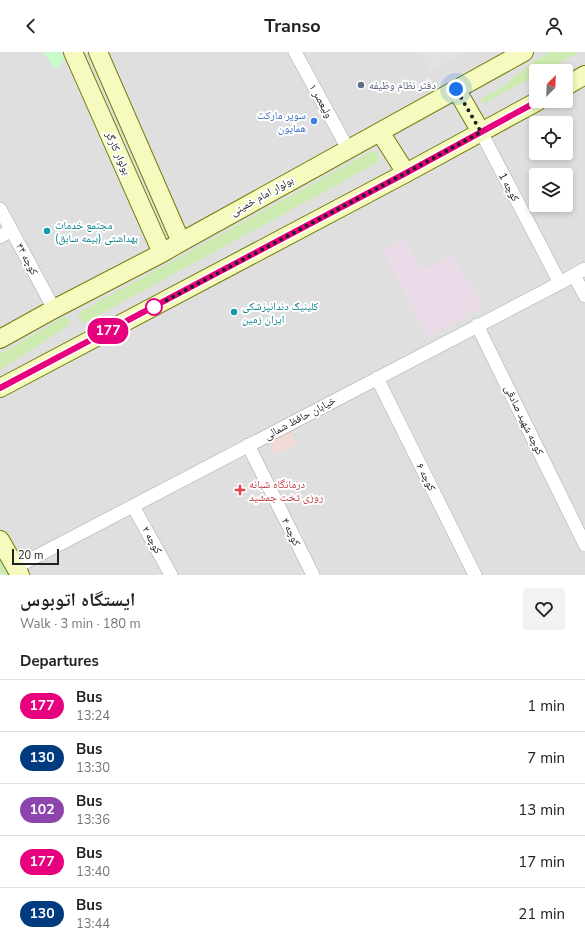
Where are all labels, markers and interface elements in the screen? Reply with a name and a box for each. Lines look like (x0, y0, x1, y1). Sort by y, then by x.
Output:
text: Transo (264, 14, 321, 38)
icon: back (20, 15, 42, 37)
icon: person (543, 15, 565, 37)
north arrow (529, 64, 573, 108)
map controls (529, 64, 573, 212)
place label: دفتر نظام وظیفه (369, 78, 436, 93)
your location (446, 79, 466, 99)
marker: دفتر نظام وظیفه (356, 80, 366, 90)
street label: ولیعصر ۱ (306, 81, 336, 121)
place label: سوپر مارکت همایون (257, 108, 306, 136)
marker: سوپر مارکت همایون (309, 116, 319, 126)
button: locate (529, 116, 573, 160)
street label: بولوار کارگر (101, 128, 134, 177)
button: layers (529, 168, 573, 212)
street label: کوچه 1 (495, 170, 523, 205)
street label: بولوار امام خمینی (228, 172, 296, 220)
place label: مجتمع خدمات بهداشتی (بیمه سابق) (55, 218, 138, 246)
marker: مجتمع خدمات بهداشتی (بیمه سابق) (42, 226, 52, 236)
street label: کوچه ۴۴ (12, 240, 42, 278)
unlabelled marker (145, 298, 163, 316)
place label: کلینیک دندانپزشکی ایران زمین (242, 299, 319, 327)
marker: کلینیک دندانپزشکی ایران زمین (229, 307, 239, 317)
line badge: 177 (85, 318, 131, 344)
text: 177 (95, 321, 121, 340)
street label: کوچه شهید صادقی (501, 383, 548, 458)
street label: خیابان حافظ شمالی (262, 393, 338, 443)
street label: کوچه ۶ (413, 460, 440, 494)
place label: درمانگاه شبانه روزی تخت جمشید (249, 477, 323, 505)
marker: درمانگاه شبانه روزی تخت جمشید (234, 484, 246, 496)
street label: کوچه ۴ (278, 515, 304, 549)
street label: کوچه ۲ (138, 523, 166, 557)
scale bar (12, 547, 59, 566)
text: 20 m (18, 548, 43, 563)
text: ایستگاه اتوبوس (20, 587, 135, 613)
button: heart (523, 588, 565, 630)
text: Walk · 3 min · 180 m (20, 615, 141, 633)
text: Departures (20, 651, 99, 671)
text: Bus (76, 687, 102, 707)
text: 177 (29, 696, 55, 715)
text: 1 min (527, 696, 565, 716)
text: 13:24 (76, 707, 110, 725)
text: Bus (76, 739, 102, 759)
text: 130 (29, 748, 55, 767)
text: 7 min (527, 748, 565, 768)
text: 13:30 (76, 759, 110, 777)
text: Bus (76, 791, 102, 811)
text: 102 (29, 800, 55, 819)
text: 13 min (518, 800, 565, 820)
text: 13:36 (76, 811, 110, 829)
text: Bus (76, 843, 102, 863)
text: 177 (29, 852, 55, 871)
text: 17 min (518, 852, 565, 872)
text: 13:40 (76, 863, 110, 881)
text: Bus (76, 895, 102, 915)
text: 130 (29, 904, 55, 923)
text: 21 min (518, 904, 565, 924)
text: 13:44 (76, 915, 110, 933)

